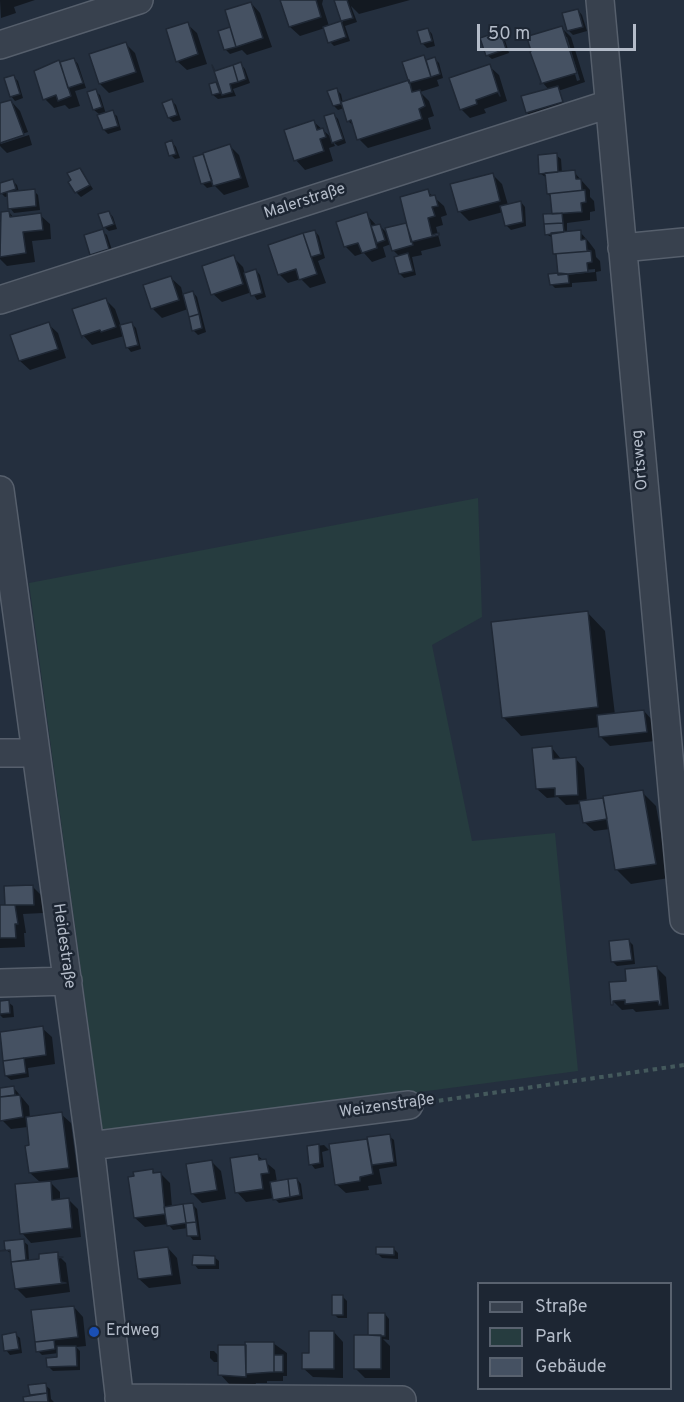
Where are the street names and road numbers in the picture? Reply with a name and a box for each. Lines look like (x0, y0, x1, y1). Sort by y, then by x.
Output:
street label: Malerstraße (262, 180, 348, 224)
street label: Ortsweg (629, 429, 653, 491)
street label: Heidestraße (48, 902, 78, 990)
street label: Weizenstraße (338, 1091, 436, 1123)

